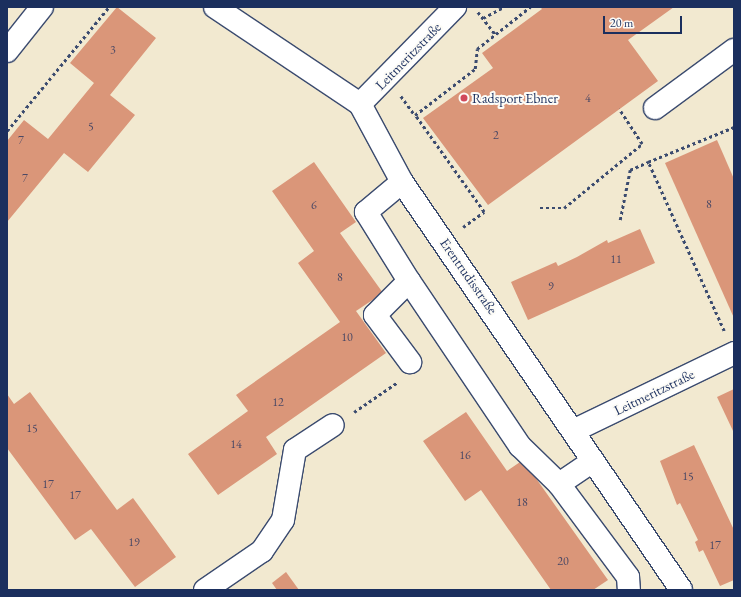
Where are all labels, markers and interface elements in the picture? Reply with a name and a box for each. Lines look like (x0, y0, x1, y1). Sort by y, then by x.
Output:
scale bar (605, 8, 684, 34)
text: 20 m (610, 15, 633, 31)
street label: Leitmeritzstraße (372, 19, 444, 93)
house number: 3 (110, 44, 116, 58)
place label: Radsport Ebner (472, 90, 558, 106)
house number: 4 (585, 92, 591, 106)
marker: Radsport Ebner (459, 93, 469, 103)
house number: 5 (88, 120, 94, 134)
house number: 2 (493, 129, 499, 143)
house number: 7 (18, 134, 24, 148)
house number: 7 (22, 172, 28, 186)
house number: 8 (706, 198, 712, 212)
house number: 6 (311, 199, 317, 213)
street label: Erentrudisstraße (437, 235, 501, 317)
house number: 11 (610, 253, 622, 267)
house number: 8 (337, 271, 343, 285)
house number: 9 (548, 280, 554, 294)
house number: 10 (341, 331, 353, 345)
street label: Leitmeritzstraße (611, 365, 697, 419)
house number: 12 (272, 396, 284, 410)
house number: 15 (26, 422, 38, 436)
house number: 14 (230, 438, 242, 452)
house number: 16 (459, 449, 471, 463)
house number: 15 (682, 470, 694, 484)
house number: 17 (42, 478, 54, 492)
house number: 17 (69, 489, 81, 503)
house number: 18 (516, 496, 528, 510)
house number: 19 (128, 536, 140, 550)
house number: 17 (709, 539, 721, 553)
house number: 20 (557, 555, 569, 569)

